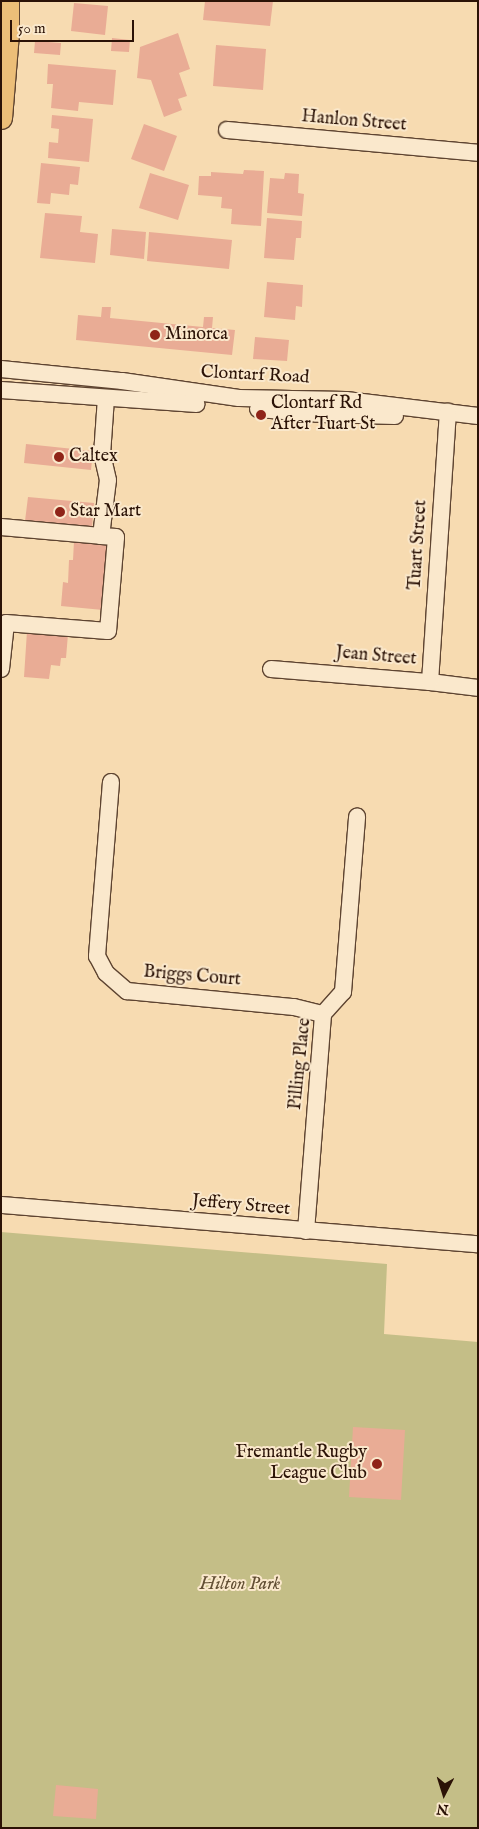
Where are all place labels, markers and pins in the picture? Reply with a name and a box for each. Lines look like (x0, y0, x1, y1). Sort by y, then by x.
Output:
place label: Minorca (165, 324, 228, 346)
marker: Minorca (149, 329, 161, 341)
place label: Clontarf Rd After Tuart St (271, 394, 375, 436)
marker: Clontarf Rd After Tuart St (255, 409, 267, 421)
place label: Caltex (69, 446, 118, 468)
marker: Caltex (53, 451, 65, 463)
place label: Star Mart (70, 501, 141, 523)
marker: Star Mart (54, 506, 66, 518)
place label: Fremantle Rugby League Club (235, 1443, 367, 1486)
marker: Fremantle Rugby League Club (371, 1458, 383, 1470)

